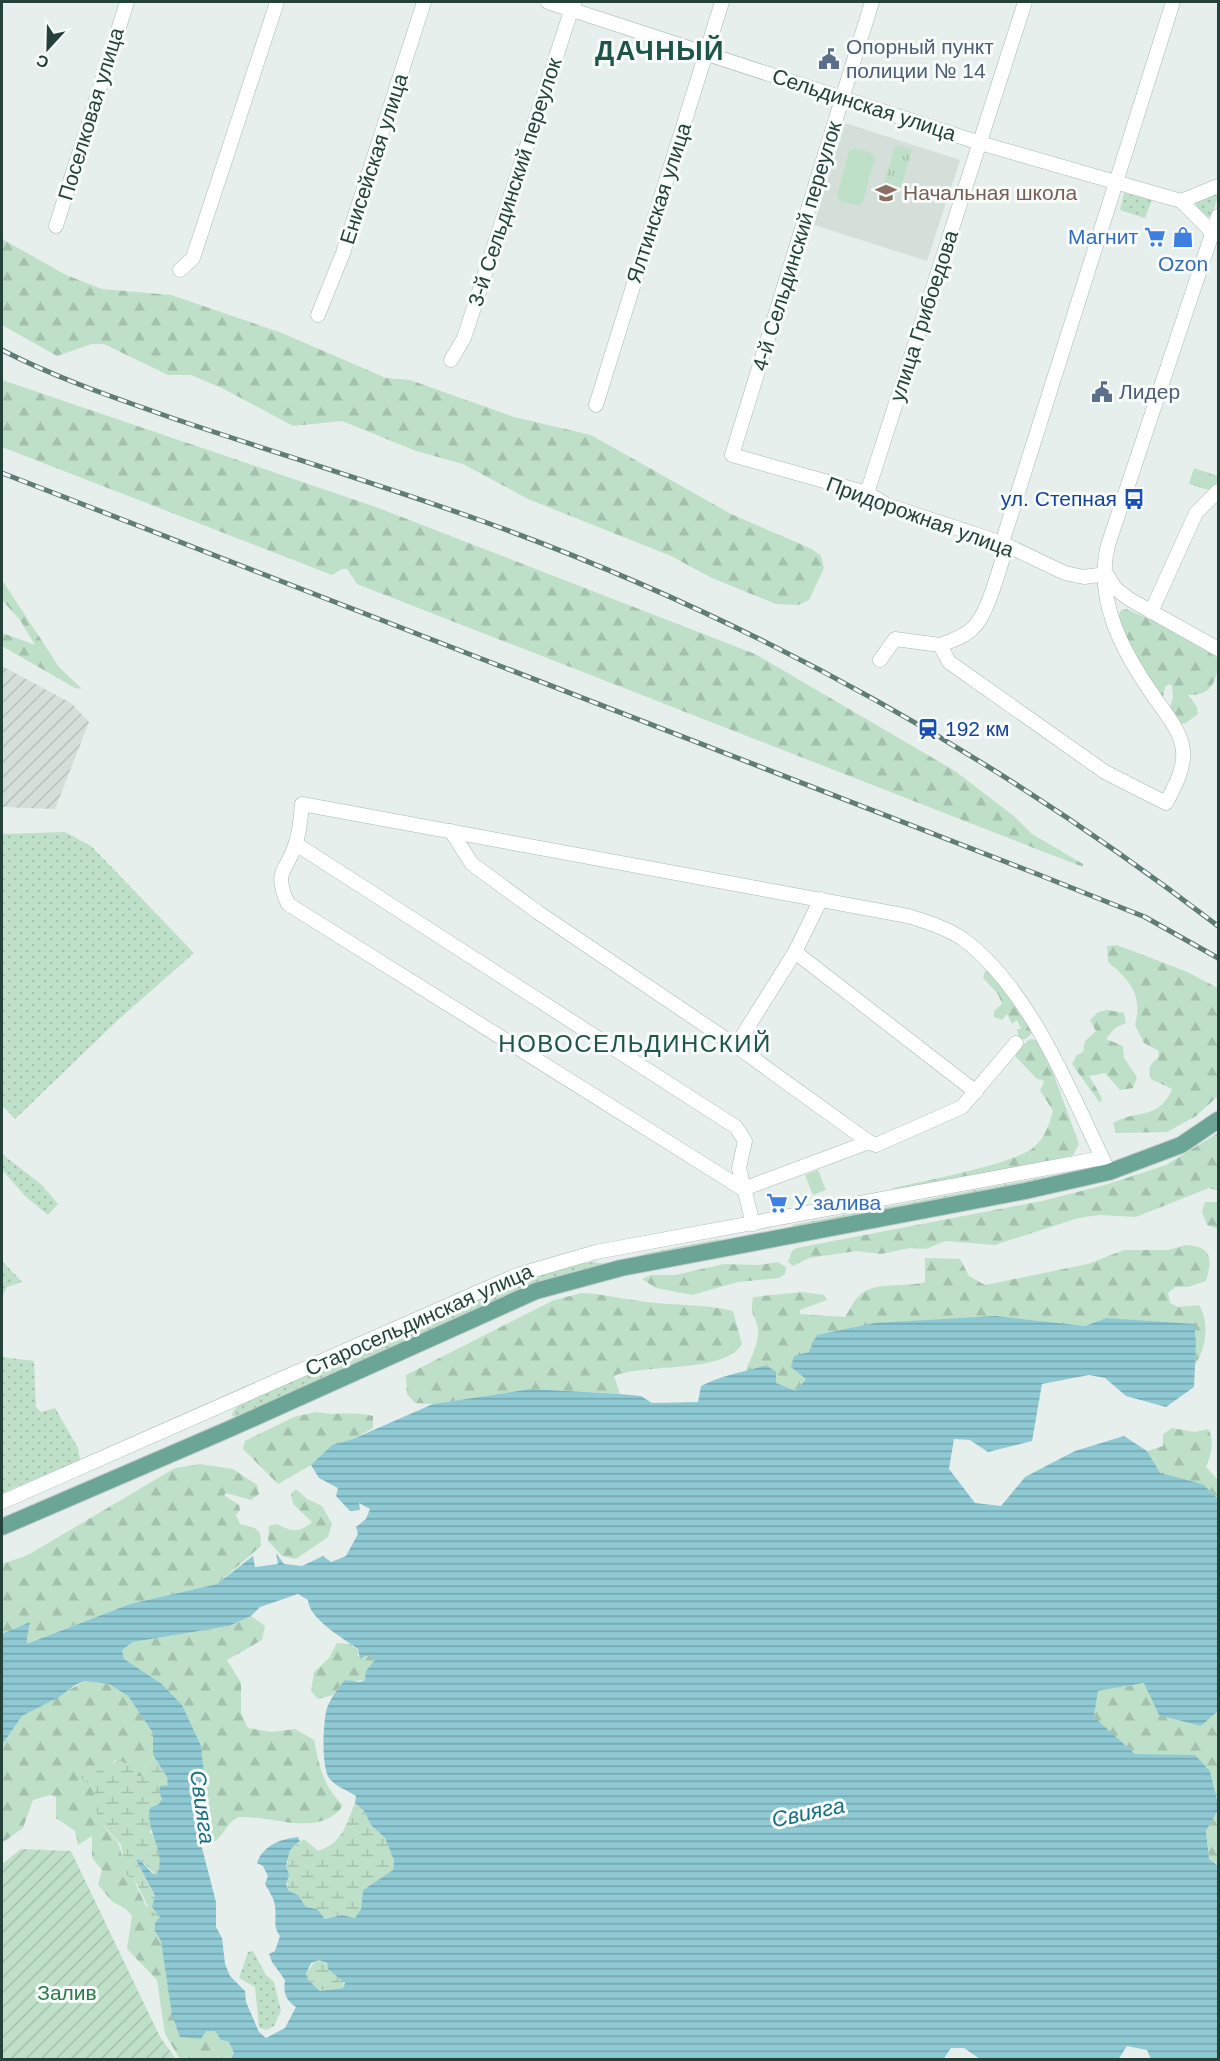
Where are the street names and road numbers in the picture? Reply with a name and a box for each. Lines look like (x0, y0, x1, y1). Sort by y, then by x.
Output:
street label: Поселковая улица (53, 25, 128, 203)
street label: 3-й Сельдинский переулок (463, 54, 566, 309)
street label: Сельдинская улица (769, 64, 959, 145)
street label: Енисейская улица (335, 70, 412, 247)
street label: 4-й Сельдинский переулок (748, 118, 846, 373)
street label: Ялтинская улица (622, 120, 695, 286)
street label: улица Грибоедова (885, 227, 962, 404)
street label: Придорожная улица (823, 472, 1017, 561)
street label: Старосельдинская улица (301, 1259, 536, 1380)

